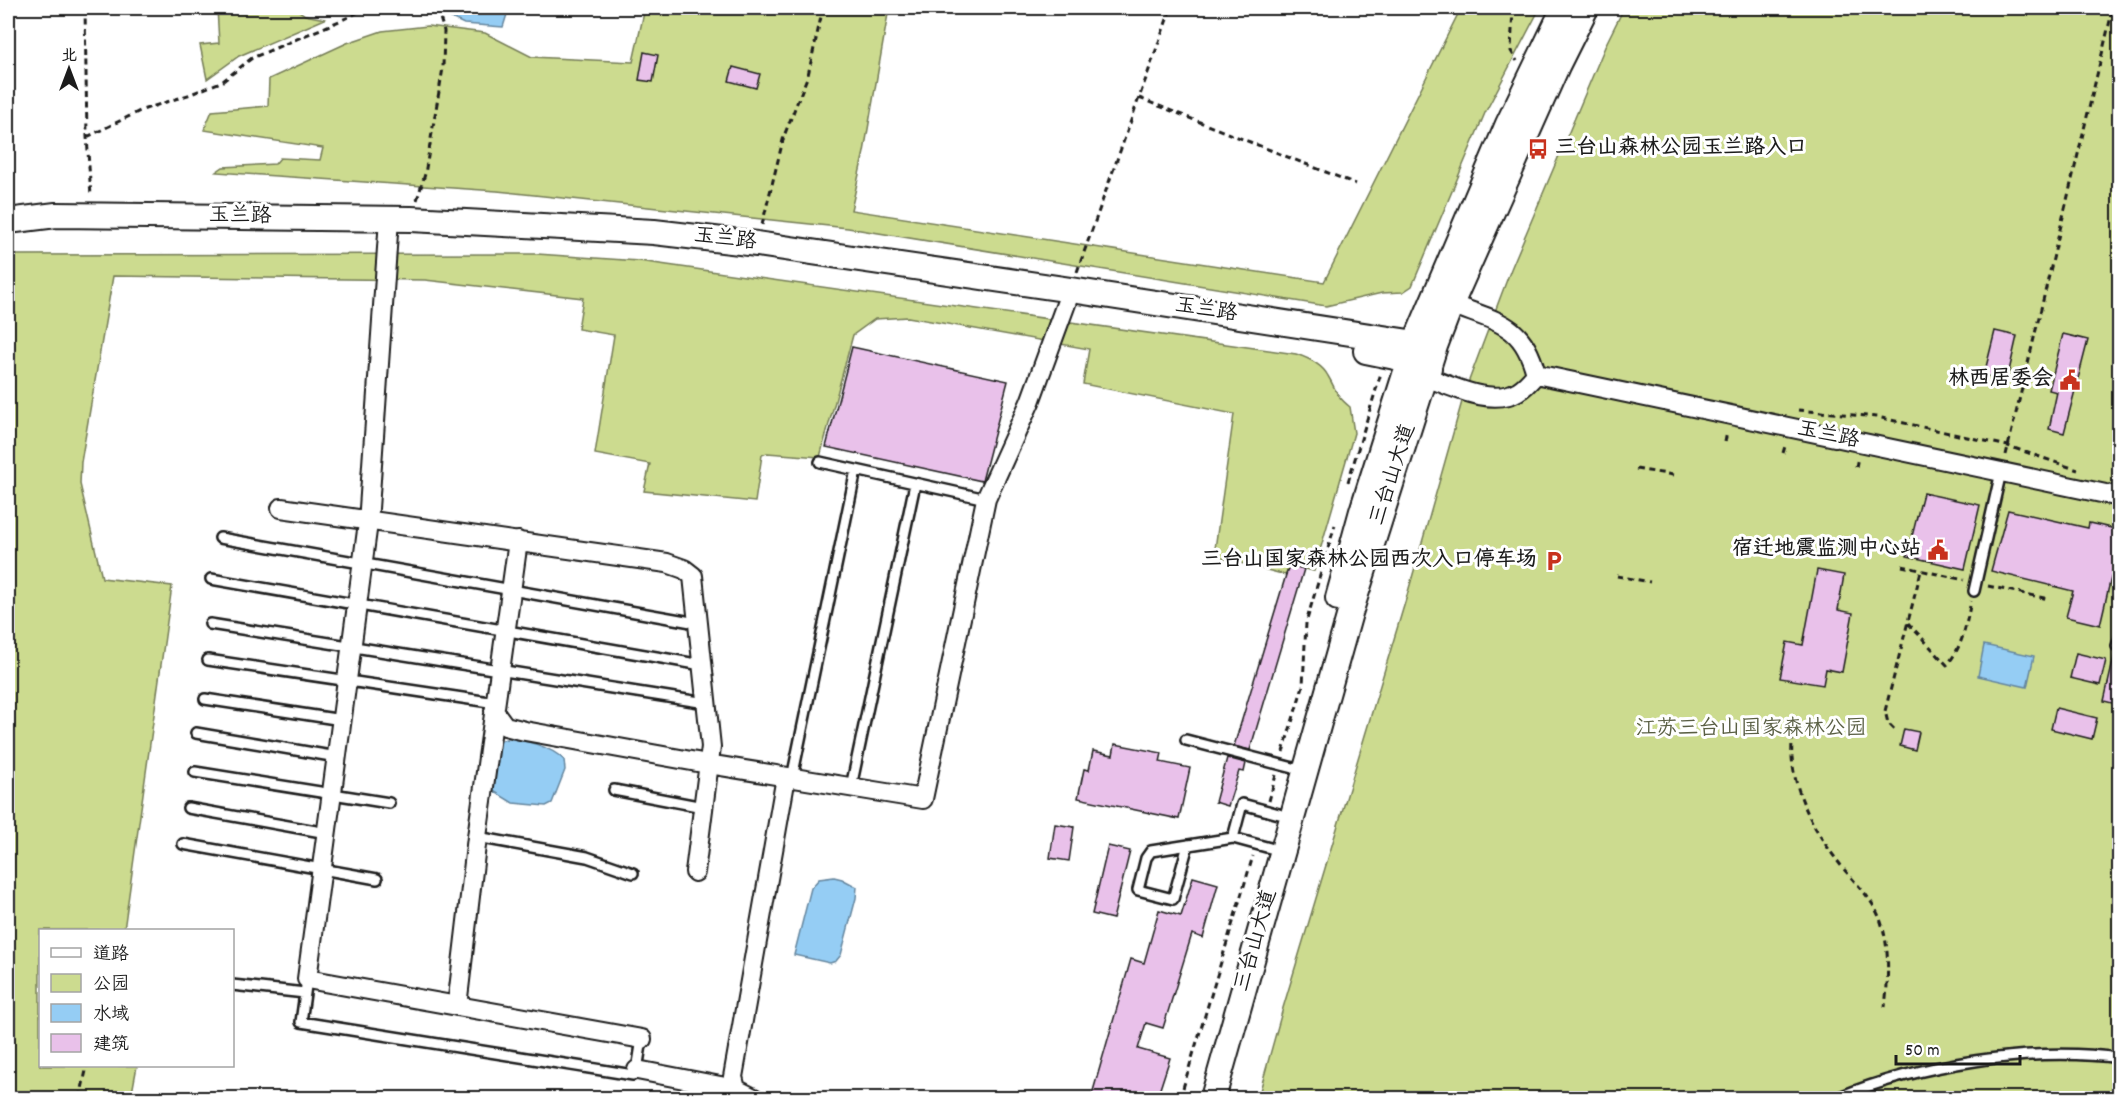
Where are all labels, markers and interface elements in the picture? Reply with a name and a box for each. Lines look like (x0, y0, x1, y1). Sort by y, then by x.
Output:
north arrow (39, 39, 99, 99)
text: 北 (61, 45, 77, 68)
place label: 三台山森林公园玉兰路入口 (1555, 134, 1807, 164)
bus stop icon: 三台山森林公园玉兰路入口 (1526, 137, 1550, 161)
street label: 玉兰路 (208, 201, 272, 233)
street label: 玉兰路 (692, 221, 758, 259)
street label: 玉兰路 (1173, 291, 1239, 331)
place label: 林西居委会 (1948, 365, 2053, 395)
public building icon: 林西居委会 (2058, 368, 2082, 392)
street label: 玉兰路 (1794, 415, 1862, 457)
street label: 三台山大道 (1364, 420, 1424, 530)
place label: 宿迁地震监测中心站 (1732, 535, 1921, 565)
public building icon: 宿迁地震监测中心站 (1926, 538, 1950, 562)
place label: 三台山国家森林公园西次入口停车场 (1201, 546, 1537, 576)
parking icon: 三台山国家森林公园西次入口停车场 (1542, 549, 1566, 573)
park label: 江苏三台山国家森林公园 (1636, 715, 1867, 745)
street label: 三台山大道 (1228, 886, 1286, 996)
legend (39, 929, 234, 1067)
text: 道路 (93, 943, 129, 968)
text: 公园 (93, 973, 129, 998)
text: 水域 (93, 1003, 129, 1028)
scale bar (1896, 1028, 2020, 1066)
text: 建筑 (93, 1033, 129, 1058)
text: 50 m (1905, 1039, 1940, 1064)

